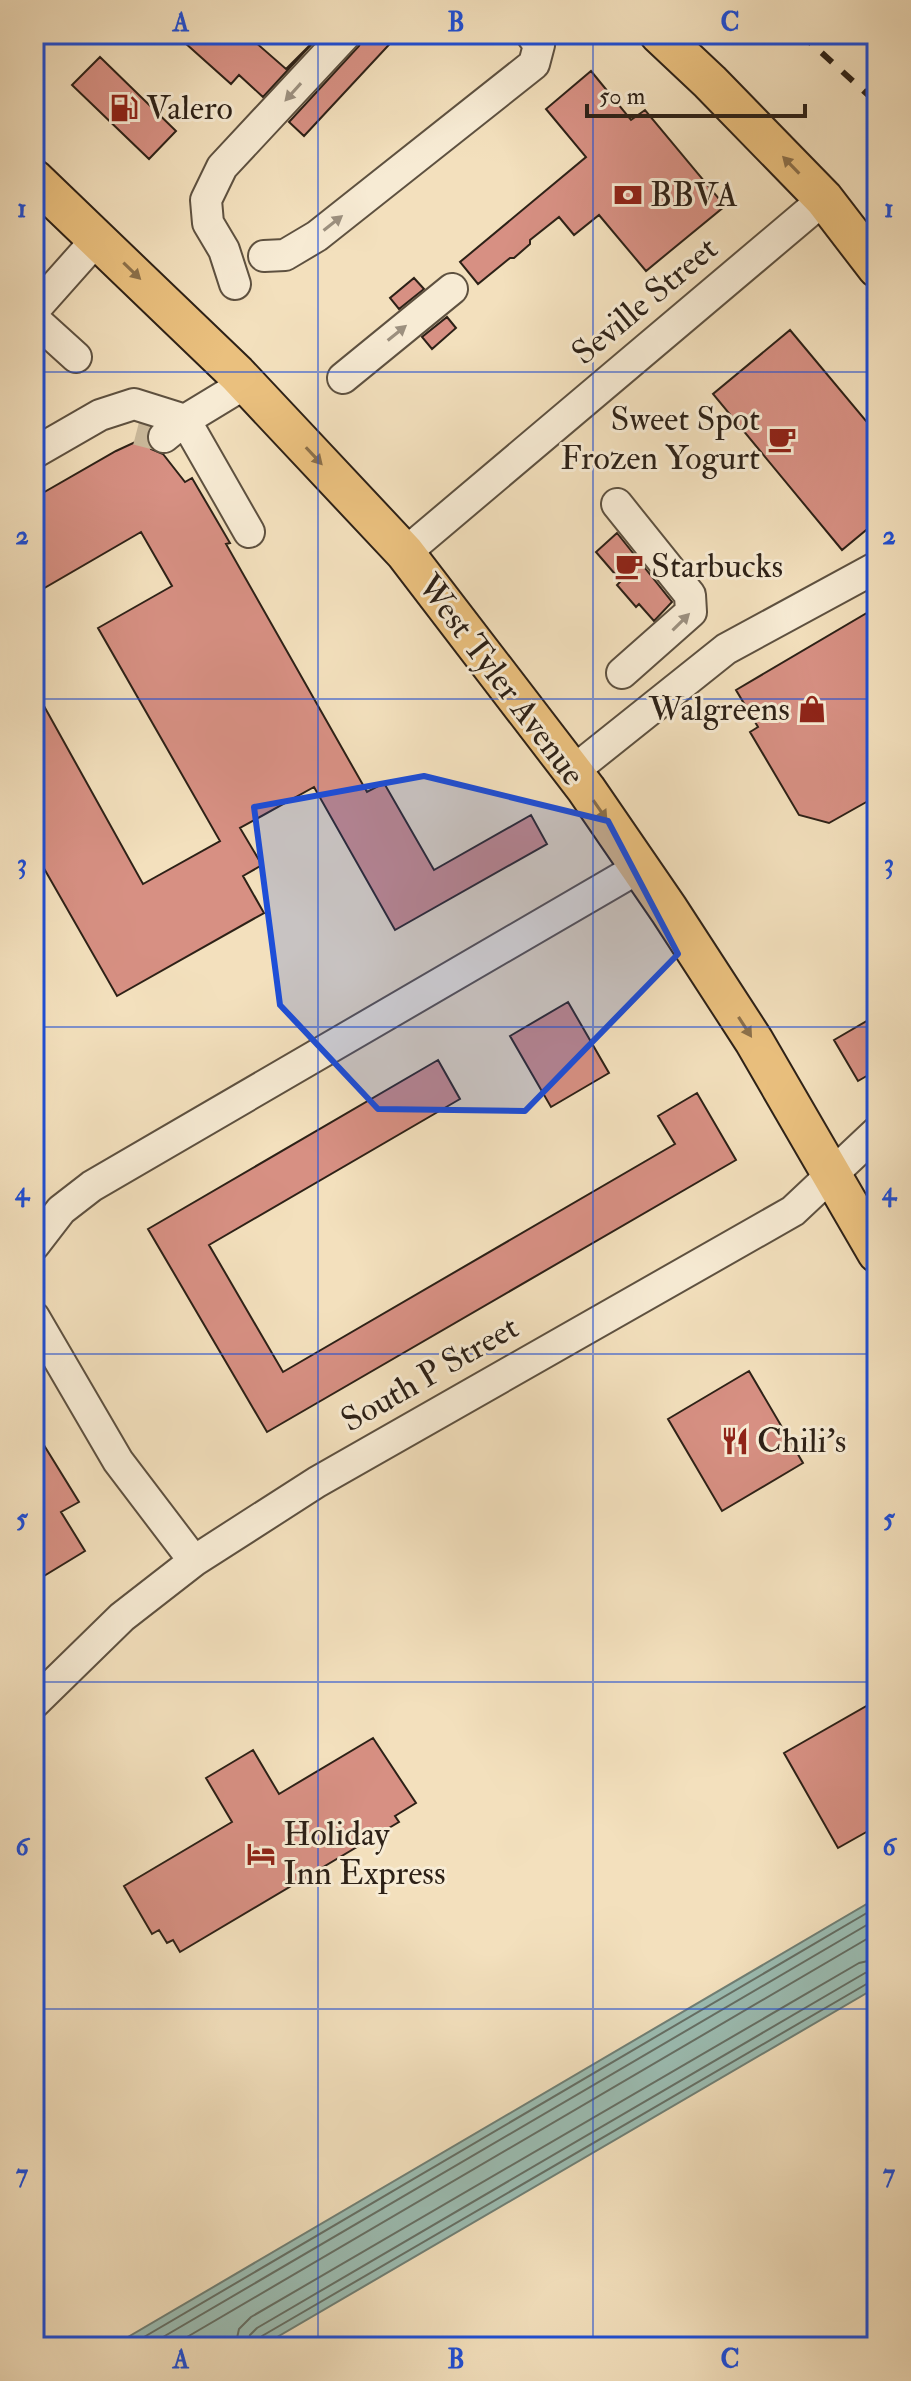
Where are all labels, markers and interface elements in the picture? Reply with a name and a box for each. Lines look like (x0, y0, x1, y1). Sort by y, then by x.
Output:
text: A (172, 7, 190, 39)
text: B (447, 7, 465, 39)
text: C (720, 7, 740, 39)
scale bar (587, 68, 805, 118)
text: 50 m (599, 81, 646, 112)
one-way arrow (285, 82, 303, 101)
place label: Valero (146, 87, 233, 130)
fuel station icon: Valero (109, 93, 139, 123)
one-way arrow (782, 156, 801, 175)
place label: BBVA (650, 174, 738, 217)
bank icon: BBVA (613, 180, 643, 210)
text: 1 (17, 193, 27, 225)
text: 1 (884, 193, 894, 225)
one-way arrow (323, 216, 343, 232)
street label: Seville Street (563, 228, 727, 374)
one-way arrow (122, 261, 141, 280)
one-way arrow (387, 325, 408, 342)
place label: Sweet Spot Frozen Yogurt (561, 398, 760, 480)
cafe icon: Sweet Spot Frozen Yogurt (767, 424, 797, 454)
one-way arrow (305, 446, 323, 465)
text: 2 (15, 520, 29, 552)
text: 2 (882, 520, 896, 552)
place label: Starbucks (651, 545, 783, 588)
cafe icon: Starbucks (614, 551, 644, 581)
street label: West Tyler Avenue (407, 565, 594, 794)
one-way arrow (671, 613, 690, 632)
place label: Walgreens (648, 688, 790, 731)
shop icon: Walgreens (797, 694, 827, 724)
one-way arrow (592, 800, 607, 821)
text: 3 (17, 848, 27, 880)
text: 3 (884, 848, 894, 880)
one-way arrow (737, 1016, 752, 1037)
text: 4 (14, 1176, 31, 1208)
text: 4 (881, 1176, 898, 1208)
street label: South P Street (334, 1306, 526, 1442)
place label: Chili's (757, 1420, 846, 1463)
restaurant icon: Chili's (720, 1426, 750, 1456)
text: 5 (16, 1503, 28, 1535)
text: 5 (883, 1503, 895, 1535)
place label: Holiday Inn Express (283, 1813, 446, 1895)
text: 6 (15, 1831, 30, 1863)
text: 6 (882, 1831, 897, 1863)
hotel icon: Holiday Inn Express (246, 1839, 276, 1869)
text: 7 (16, 2158, 28, 2190)
text: 7 (883, 2158, 895, 2190)
text: A (172, 2344, 190, 2376)
text: B (447, 2344, 465, 2376)
text: C (720, 2344, 740, 2376)

